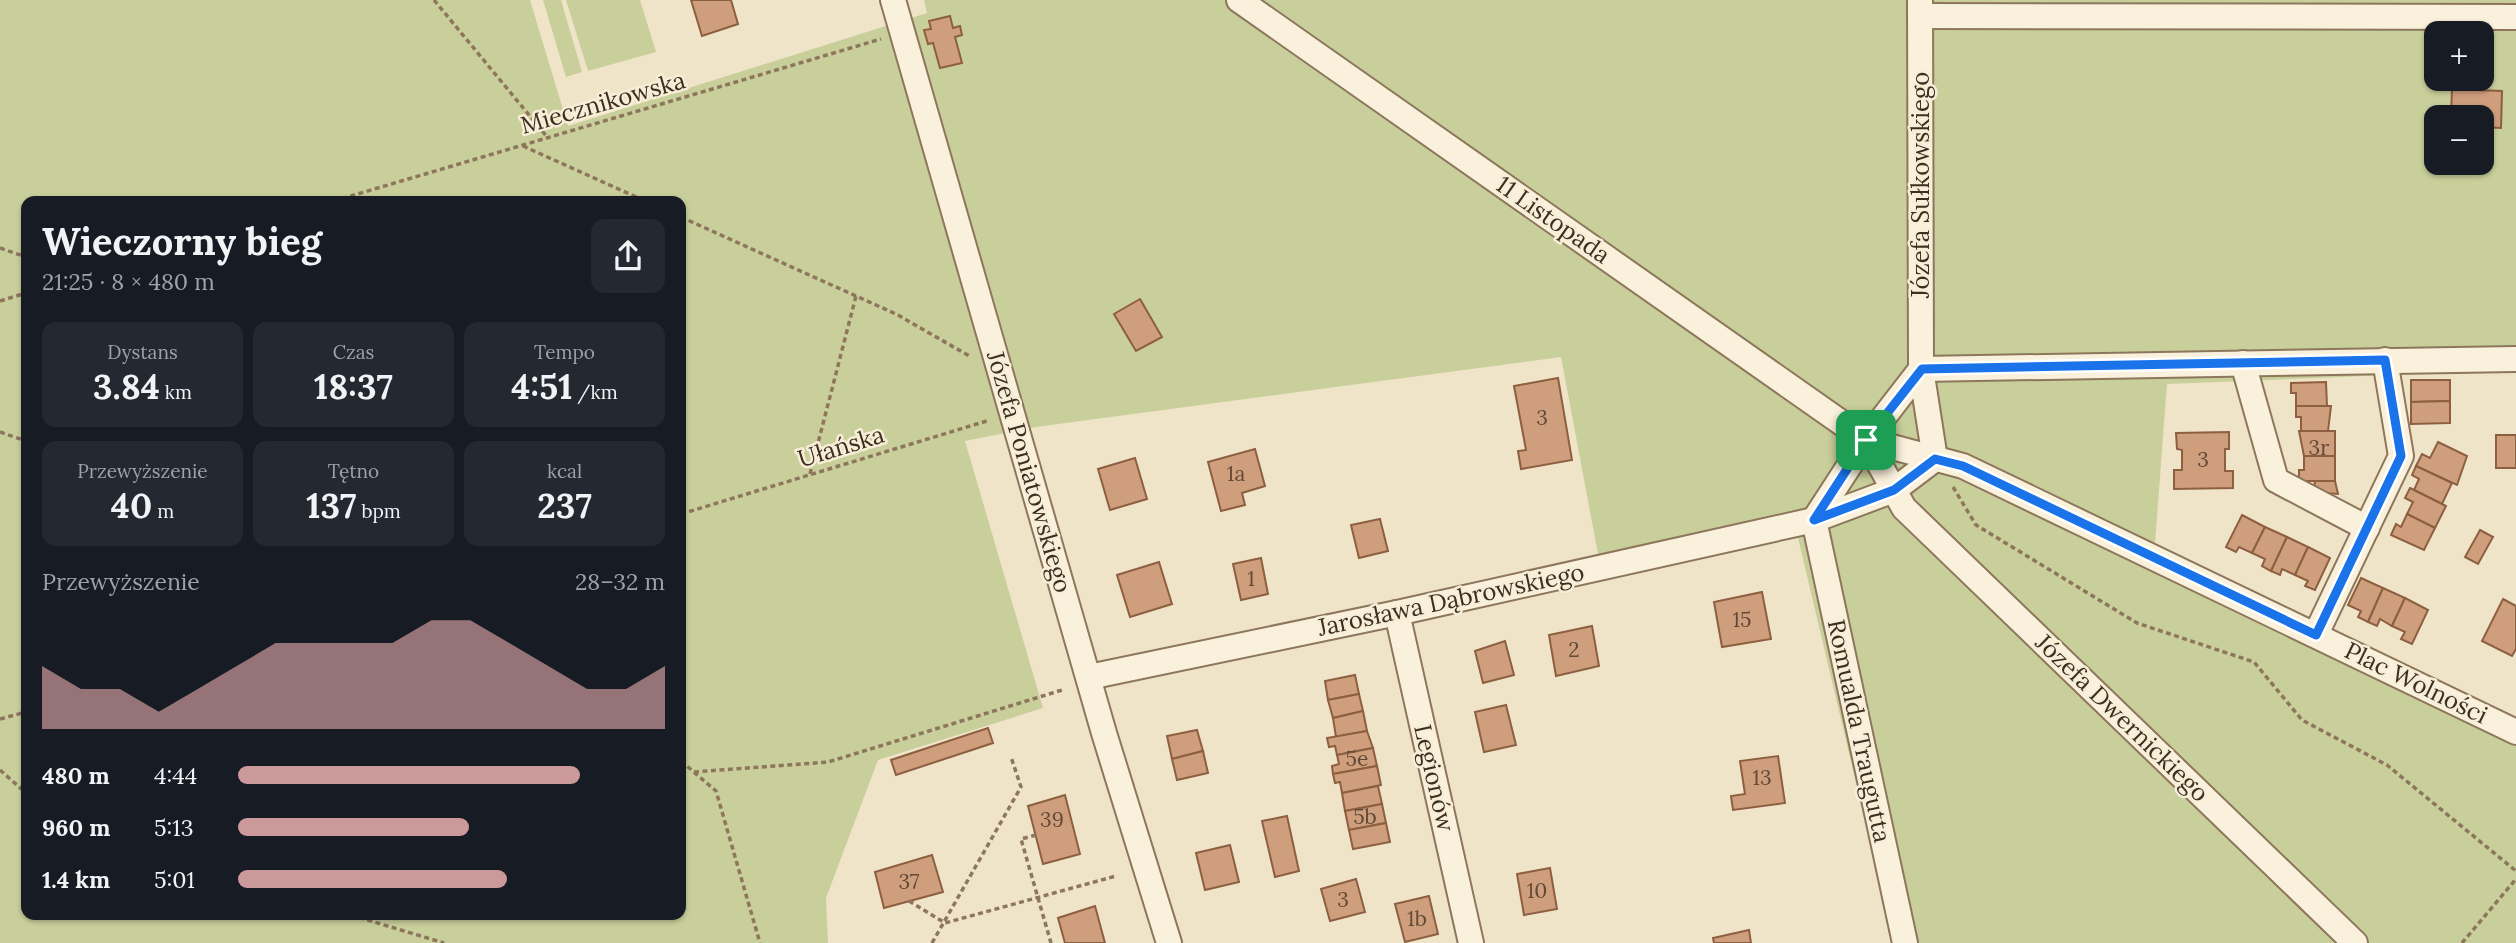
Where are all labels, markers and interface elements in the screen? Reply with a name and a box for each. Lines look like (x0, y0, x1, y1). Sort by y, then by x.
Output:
map controls (2424, 21, 2494, 175)
button: + (2424, 21, 2494, 91)
street label: Miecznikowska (517, 64, 689, 141)
street label: Józefa Sułkowskiego (1905, 72, 1936, 299)
button: − (2424, 105, 2494, 175)
street label: 11 Listopada (1490, 169, 1616, 270)
text: Wieczorny bieg (42, 217, 322, 265)
button: share (591, 219, 665, 293)
text: 21:25 · 8 × 480 m (42, 267, 215, 296)
text: Dystans (107, 340, 178, 364)
text: Czas (333, 340, 374, 364)
text: Tempo (534, 340, 595, 364)
street label: Józefa Poniatowskiego (980, 347, 1079, 596)
text: 3.84 (93, 364, 160, 409)
text: 18:37 (314, 364, 393, 409)
text: 4:51 (511, 364, 572, 409)
text: km (160, 380, 192, 404)
text: /km (572, 380, 618, 404)
house number: 3 (1536, 404, 1548, 431)
pin (1836, 410, 1896, 470)
street label: Ułańska (794, 419, 888, 474)
icon: arrive (1847, 421, 1885, 459)
house number: 3r (2309, 434, 2329, 461)
house number: 3 (2197, 446, 2209, 473)
text: Przewyższenie (77, 459, 208, 483)
text: Tętno (328, 459, 379, 483)
text: kcal (547, 459, 582, 483)
house number: 1a (1227, 460, 1245, 487)
text: 40 (111, 483, 152, 528)
text: 137 (306, 483, 356, 528)
text: 237 (537, 483, 592, 528)
text: m (152, 499, 174, 523)
text: bpm (356, 499, 401, 523)
street label: Jarosława Dąbrowskiego (1314, 556, 1587, 643)
house number: 1 (1247, 565, 1255, 592)
text: Przewyższenie (42, 567, 200, 596)
text: 28–32 m (575, 567, 665, 596)
house number: 15 (1732, 606, 1752, 633)
street label: Romualda Traugutta (1821, 617, 1898, 845)
street label: Józefa Dwernickiego (2029, 626, 2215, 808)
street label: Plac Wolności (2340, 635, 2493, 730)
house number: 2 (1568, 636, 1580, 663)
street label: Legionów (1407, 721, 1462, 835)
house number: 5e (1346, 745, 1368, 772)
text: 480 m (42, 761, 110, 790)
text: 4:44 (154, 761, 197, 790)
house number: 13 (1752, 764, 1772, 791)
house number: 5b (1353, 803, 1377, 830)
house number: 39 (1040, 806, 1064, 833)
text: 960 m (42, 813, 110, 842)
text: 5:13 (154, 813, 193, 842)
text: 1.4 km (42, 865, 110, 894)
text: 5:01 (154, 865, 195, 894)
house number: 37 (899, 868, 920, 895)
house number: 10 (1527, 877, 1547, 904)
house number: 3 (1337, 886, 1349, 913)
house number: 1b (1407, 905, 1427, 932)

